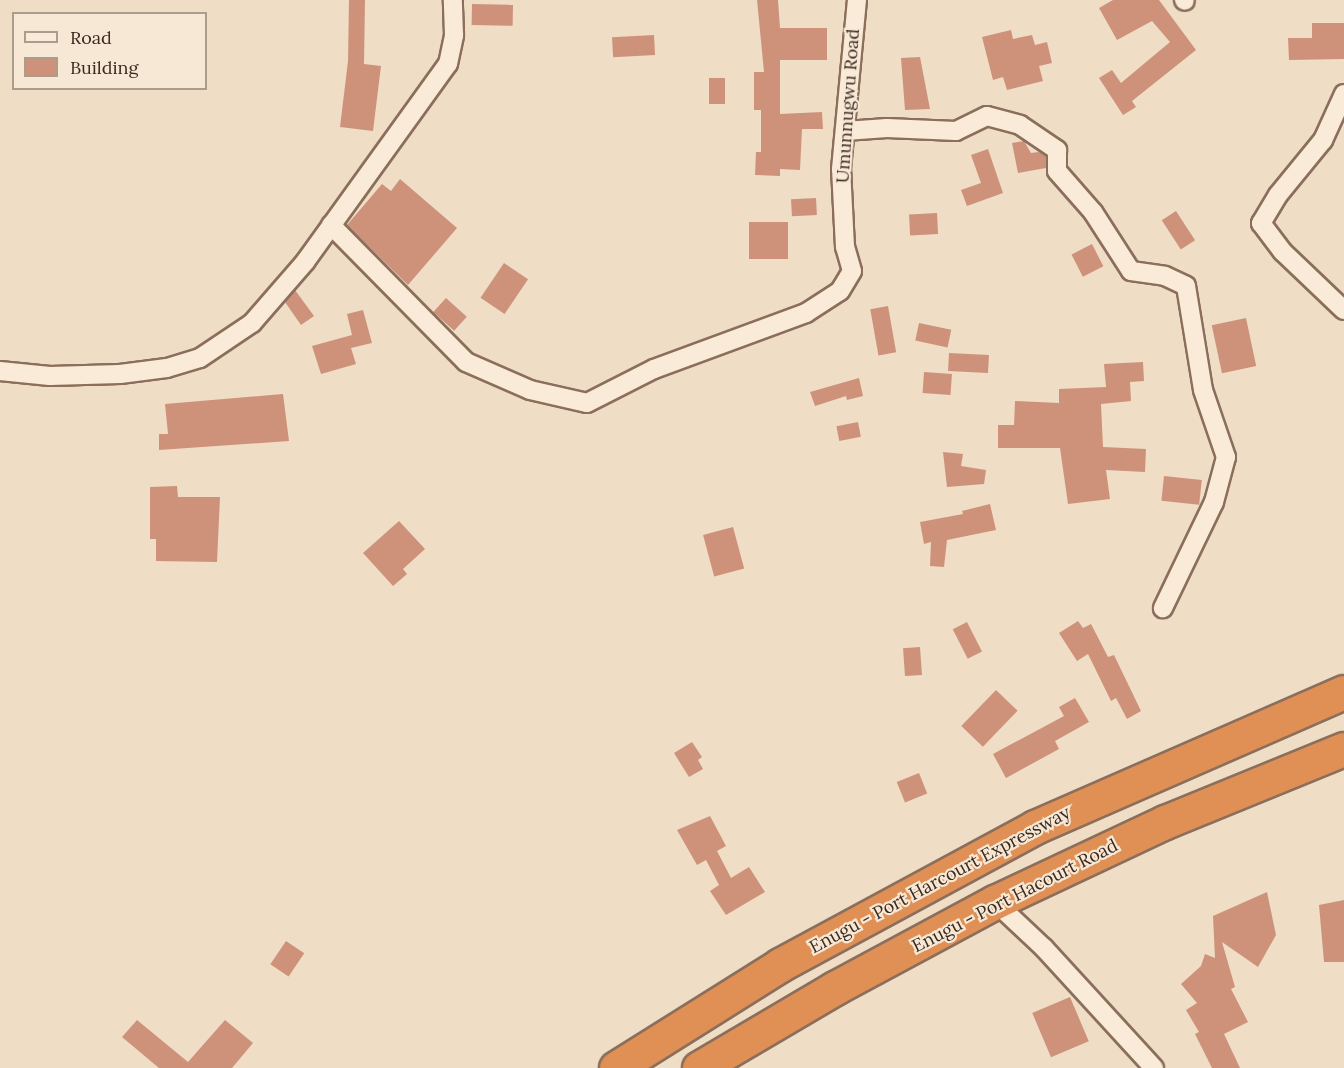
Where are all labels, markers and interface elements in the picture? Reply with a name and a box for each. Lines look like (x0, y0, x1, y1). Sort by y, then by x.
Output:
legend (12, 12, 207, 90)
text: Road (70, 26, 112, 49)
street label: Umunnugwu Road (832, 28, 864, 184)
text: Building (70, 56, 138, 79)
street label: Enugu - Port Harcourt Expressway (806, 802, 1074, 958)
street label: Enugu - Port Hacourt Road (909, 835, 1121, 957)

